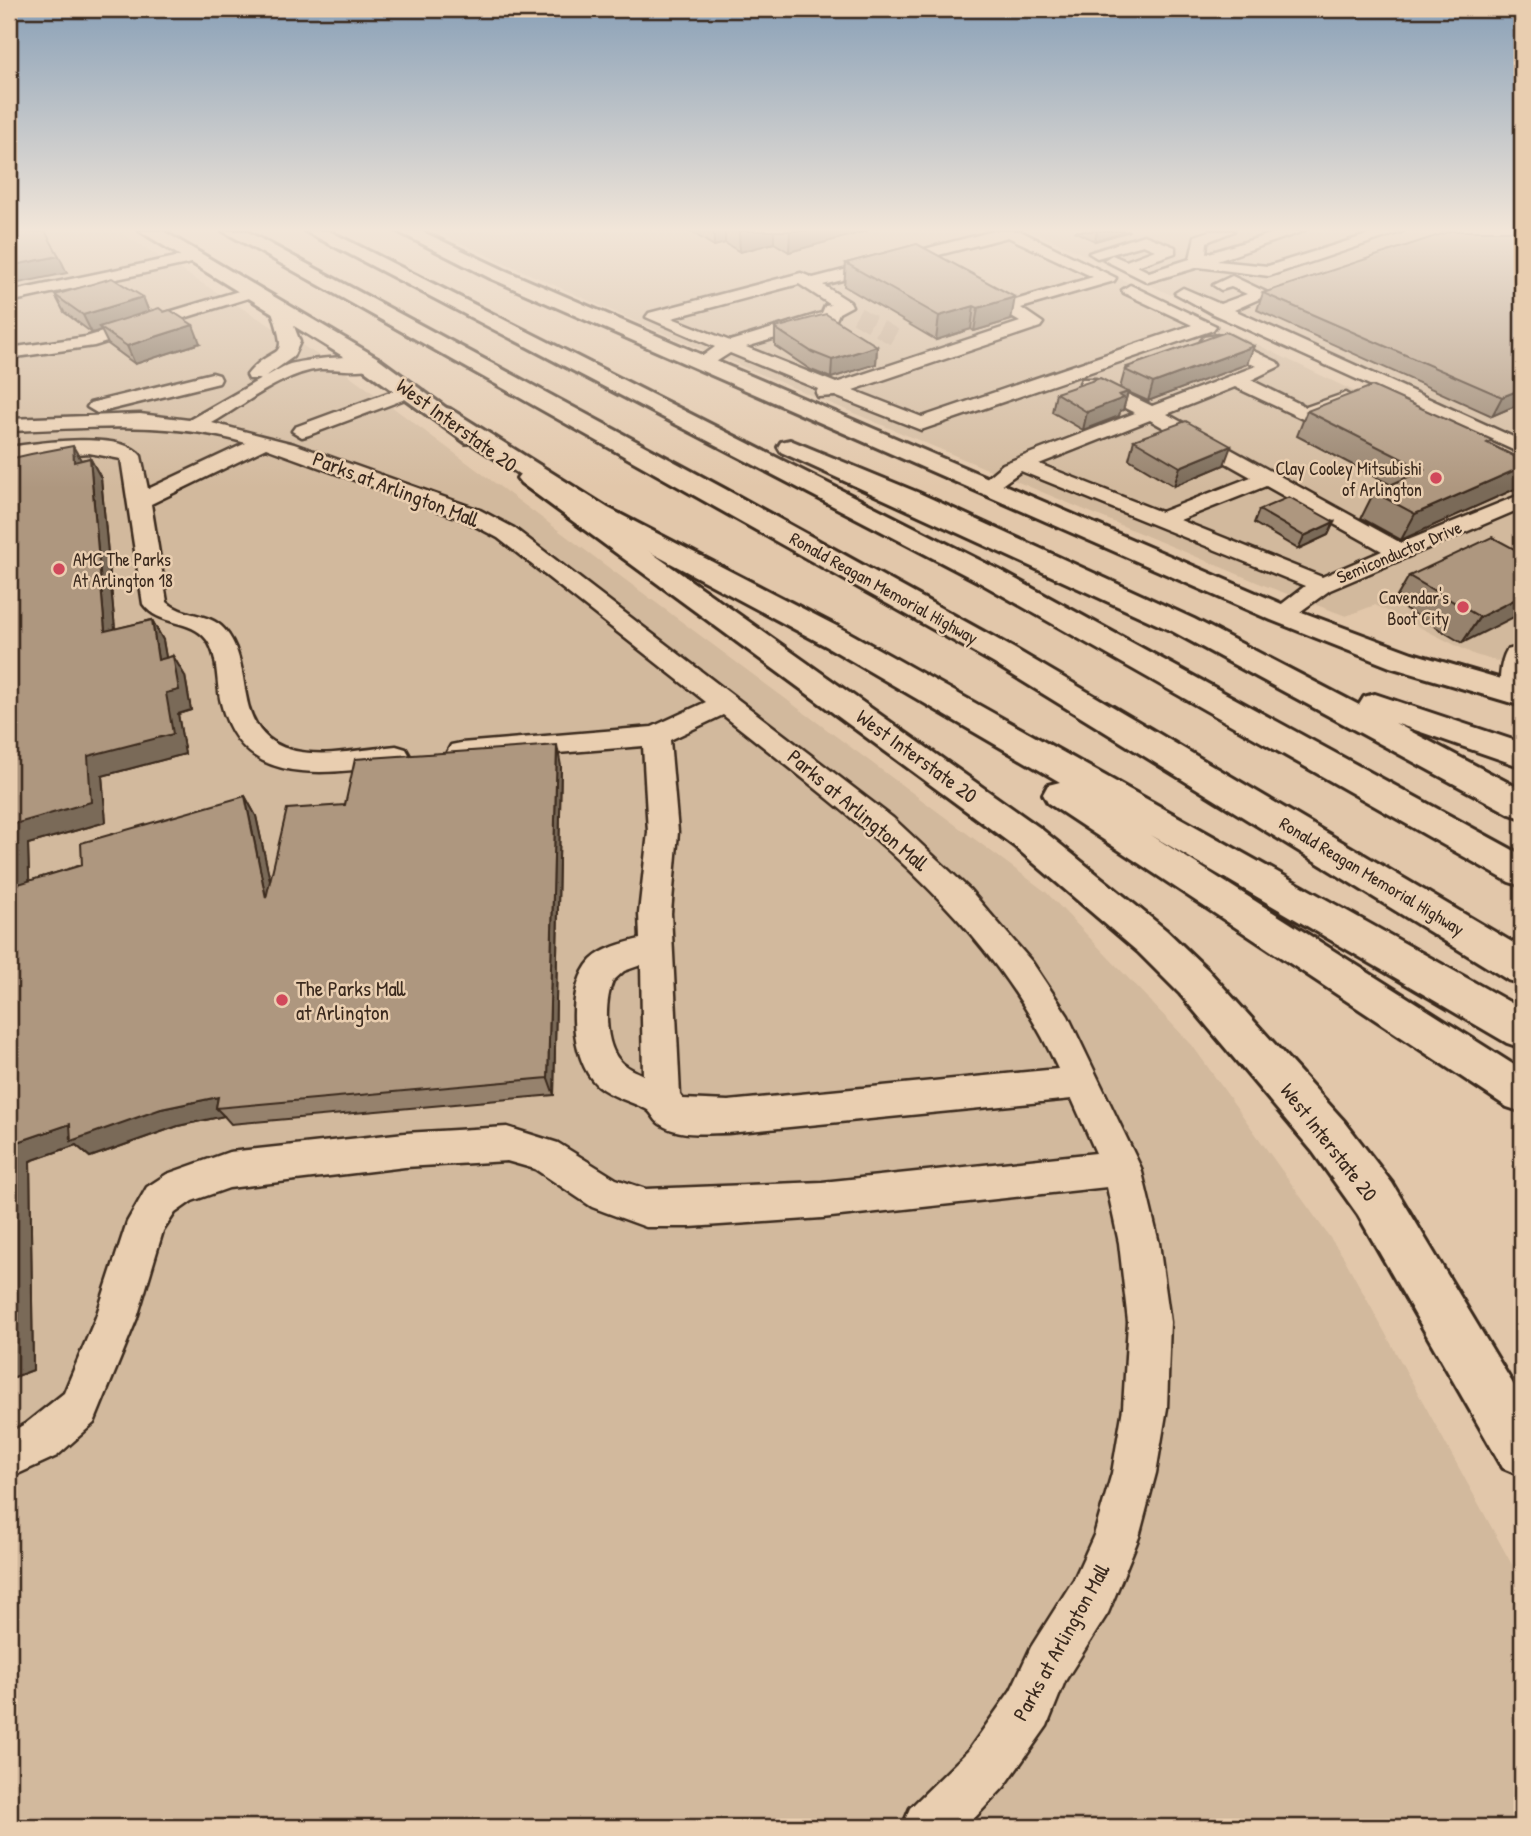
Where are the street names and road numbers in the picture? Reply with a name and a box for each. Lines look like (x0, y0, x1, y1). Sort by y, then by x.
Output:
street label: West Interstate 20 (391, 371, 523, 479)
street label: Parks at Arlington Mall (309, 444, 484, 534)
street label: Semiconductor Drive (1333, 514, 1465, 590)
street label: Ronald Reagan Memorial Highway (785, 526, 983, 650)
street label: West Interstate 20 (851, 702, 983, 810)
street label: Parks at Arlington Mall (781, 742, 935, 878)
street label: Ronald Reagan Memorial Highway (1275, 811, 1469, 941)
street label: West Interstate 20 (1274, 1077, 1384, 1207)
street label: Parks at Arlington Mall (1006, 1557, 1117, 1726)

